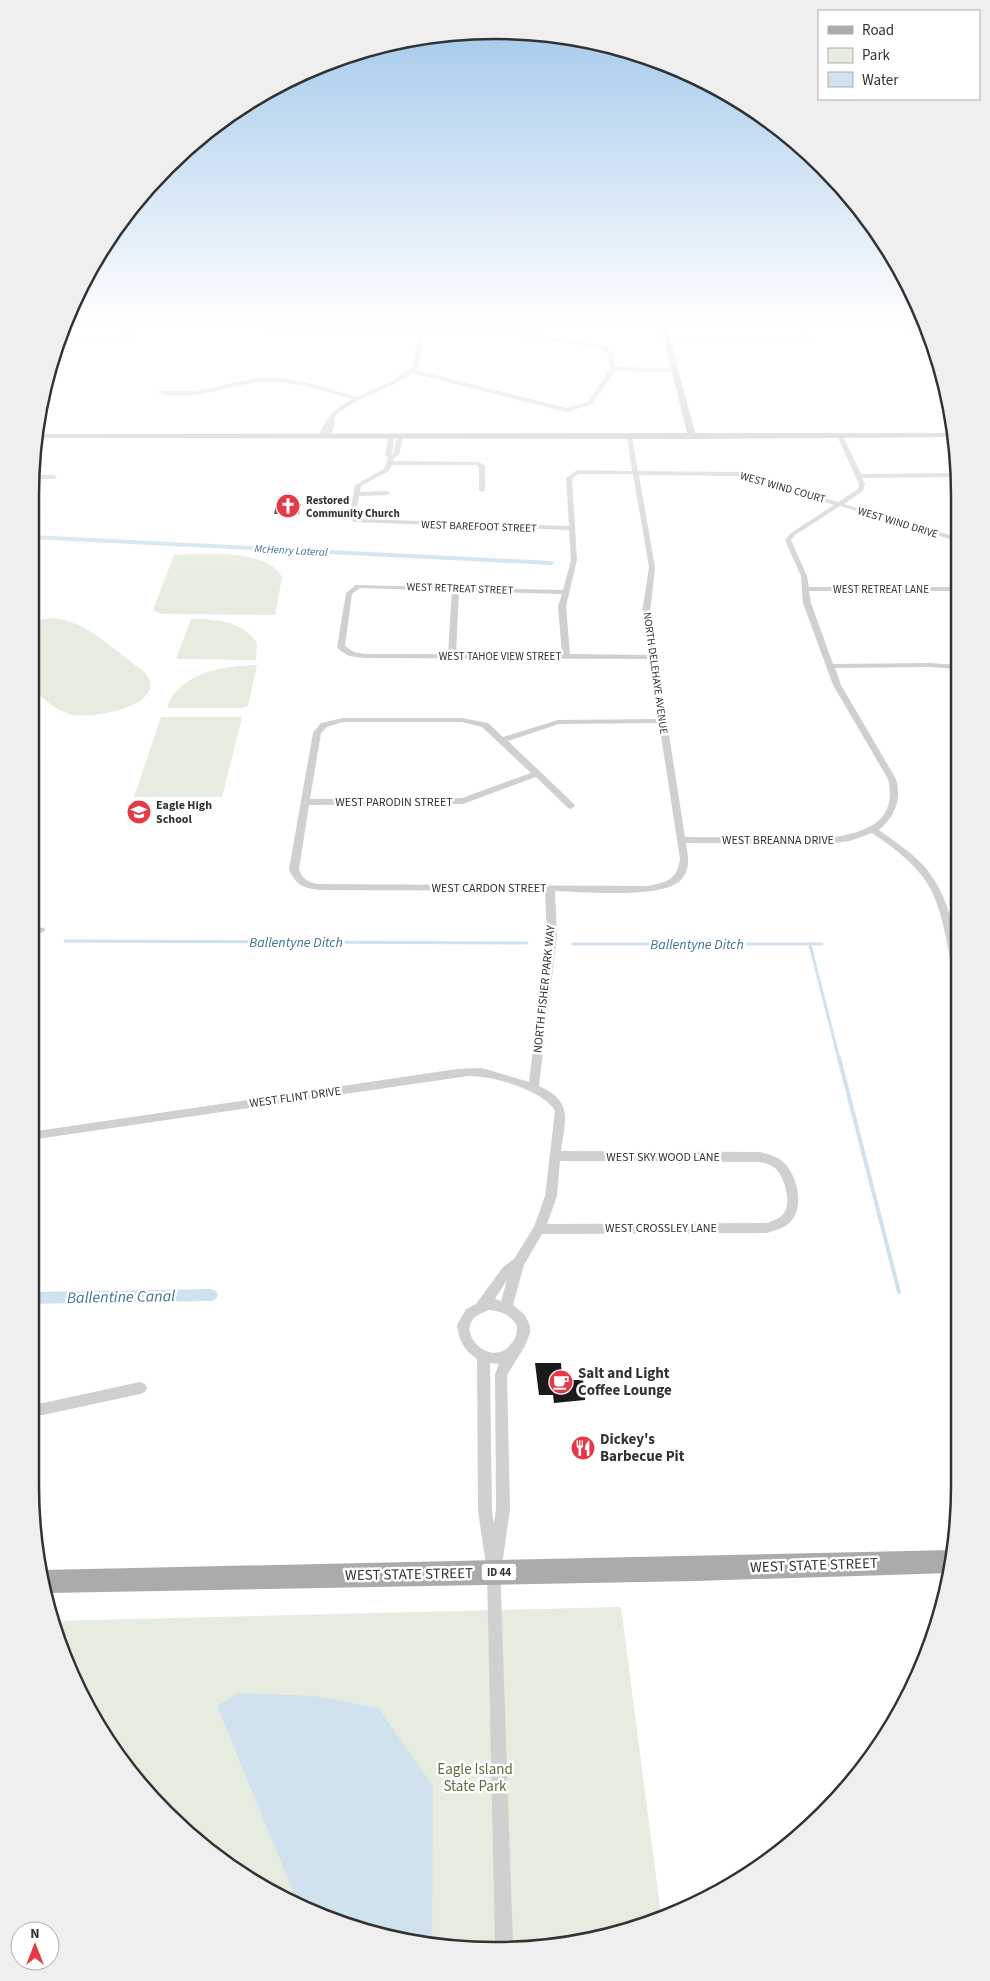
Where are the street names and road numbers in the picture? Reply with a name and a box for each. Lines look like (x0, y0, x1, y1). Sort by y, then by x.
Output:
street label: WEST WIND COURT (738, 468, 827, 507)
street label: WEST WIND DRIVE (856, 503, 940, 542)
street label: WEST BAREFOOT STREET (421, 517, 537, 536)
street label: WEST RETREAT STREET (406, 579, 514, 598)
street label: WEST RETREAT LANE (833, 582, 929, 597)
street label: NORTH DELEHAYE AVENUE (640, 611, 672, 735)
street label: WEST TAHOE VIEW STREET (439, 649, 561, 664)
street label: WEST PARODIN STREET (335, 794, 453, 811)
street label: WEST BREANNA DRIVE (722, 832, 834, 849)
street label: WEST CARDON STREET (432, 880, 547, 897)
street label: NORTH FISHER PARK WAY (529, 924, 560, 1054)
street label: WEST FLINT DRIVE (248, 1083, 342, 1112)
street label: WEST SKY WOOD LANE (606, 1149, 720, 1166)
street label: WEST CROSSLEY LANE (605, 1220, 717, 1237)
street label: WEST STATE STREET (750, 1553, 878, 1578)
street label: WEST STATE STREET (345, 1563, 473, 1586)
road number: ID 44 (482, 1564, 516, 1580)

